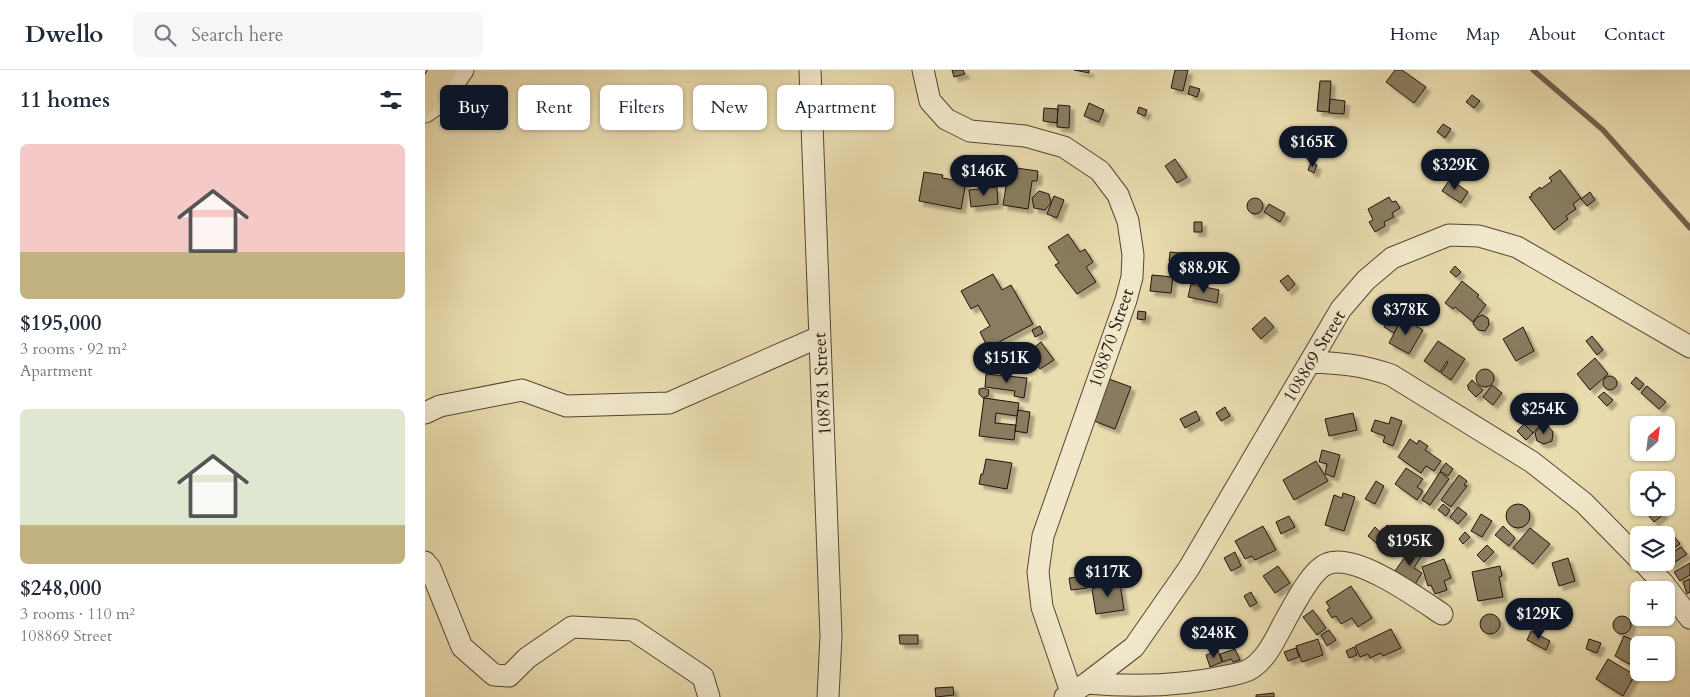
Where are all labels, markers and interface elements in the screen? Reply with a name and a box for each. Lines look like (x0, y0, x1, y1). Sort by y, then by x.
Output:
search box (133, 12, 483, 57)
text: Dwello (25, 18, 103, 51)
icon: search (151, 21, 179, 49)
text: Search here (191, 22, 283, 48)
text: Home (1390, 22, 1438, 47)
text: Map (1466, 22, 1500, 47)
text: About (1528, 22, 1576, 47)
text: Contact (1604, 22, 1665, 47)
chip: Buy (440, 85, 508, 130)
chip: Rent (518, 85, 590, 130)
chip: Filters (600, 85, 683, 130)
chip: New (693, 85, 767, 130)
chip: Apartment (777, 85, 894, 130)
text: 11 homes (20, 86, 110, 115)
icon: filters (377, 86, 405, 114)
pin: $165K (1278, 126, 1348, 168)
text: $165K (1290, 131, 1336, 153)
pin: $329K (1420, 148, 1490, 191)
pin: $146K (949, 154, 1019, 197)
text: $329K (1432, 154, 1478, 176)
text: $146K (961, 160, 1007, 182)
icon: home (168, 176, 258, 266)
pin: $88.9K (1163, 252, 1245, 294)
text: $88.9K (1179, 257, 1229, 279)
street label: 108870 Street (1083, 285, 1140, 391)
pin: $378K (1371, 294, 1441, 336)
text: $378K (1383, 299, 1429, 321)
street label: 108869 Street (1277, 305, 1352, 407)
text: $195,000 (20, 309, 101, 338)
street label: 108781 Street (807, 331, 838, 436)
text: 3 rooms · 92 m² (20, 338, 127, 360)
pin: $151K (972, 342, 1042, 384)
text: $151K (984, 347, 1030, 369)
text: Apartment (20, 360, 93, 382)
pin: $254K (1509, 392, 1579, 435)
text: $254K (1521, 398, 1567, 420)
north arrow (1630, 416, 1675, 461)
map controls (1630, 416, 1675, 681)
icon: home (168, 441, 258, 531)
button: locate (1630, 471, 1675, 516)
pin: $195K (1375, 524, 1445, 567)
button: layers (1630, 526, 1675, 571)
text: $195K (1387, 530, 1433, 552)
pin: $117K (1073, 556, 1143, 598)
text: $117K (1085, 561, 1131, 583)
text: $248,000 (20, 574, 101, 603)
button: + (1630, 581, 1675, 626)
pin: $129K (1504, 598, 1574, 640)
text: 3 rooms · 110 m² (20, 603, 135, 625)
text: $129K (1516, 603, 1562, 625)
pin: $248K (1179, 616, 1249, 659)
text: $248K (1191, 622, 1237, 644)
text: 108869 Street (20, 625, 112, 647)
button: − (1630, 636, 1675, 681)

